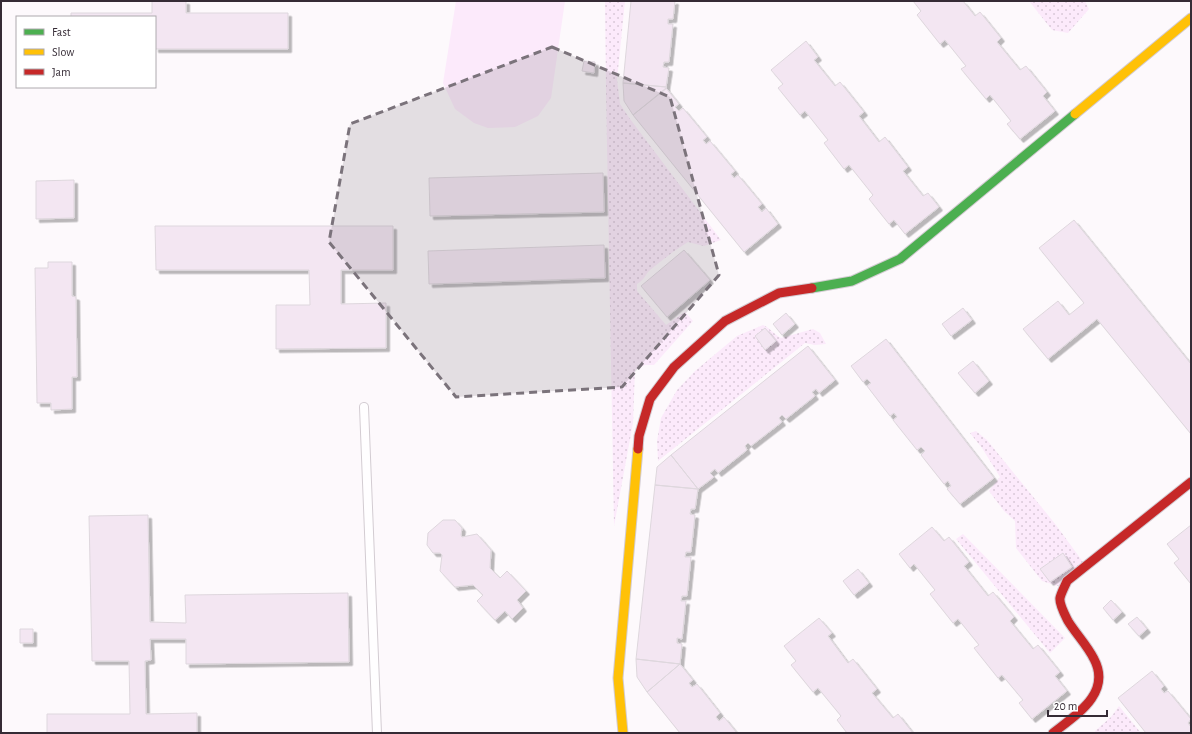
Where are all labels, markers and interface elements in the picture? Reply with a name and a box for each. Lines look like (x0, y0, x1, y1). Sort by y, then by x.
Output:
legend (16, 16, 156, 88)
text: Fast (52, 26, 71, 38)
text: Slow (52, 46, 74, 58)
text: Jam (52, 66, 71, 78)
scale bar (1048, 692, 1107, 718)
text: 20 m (1054, 700, 1077, 712)

